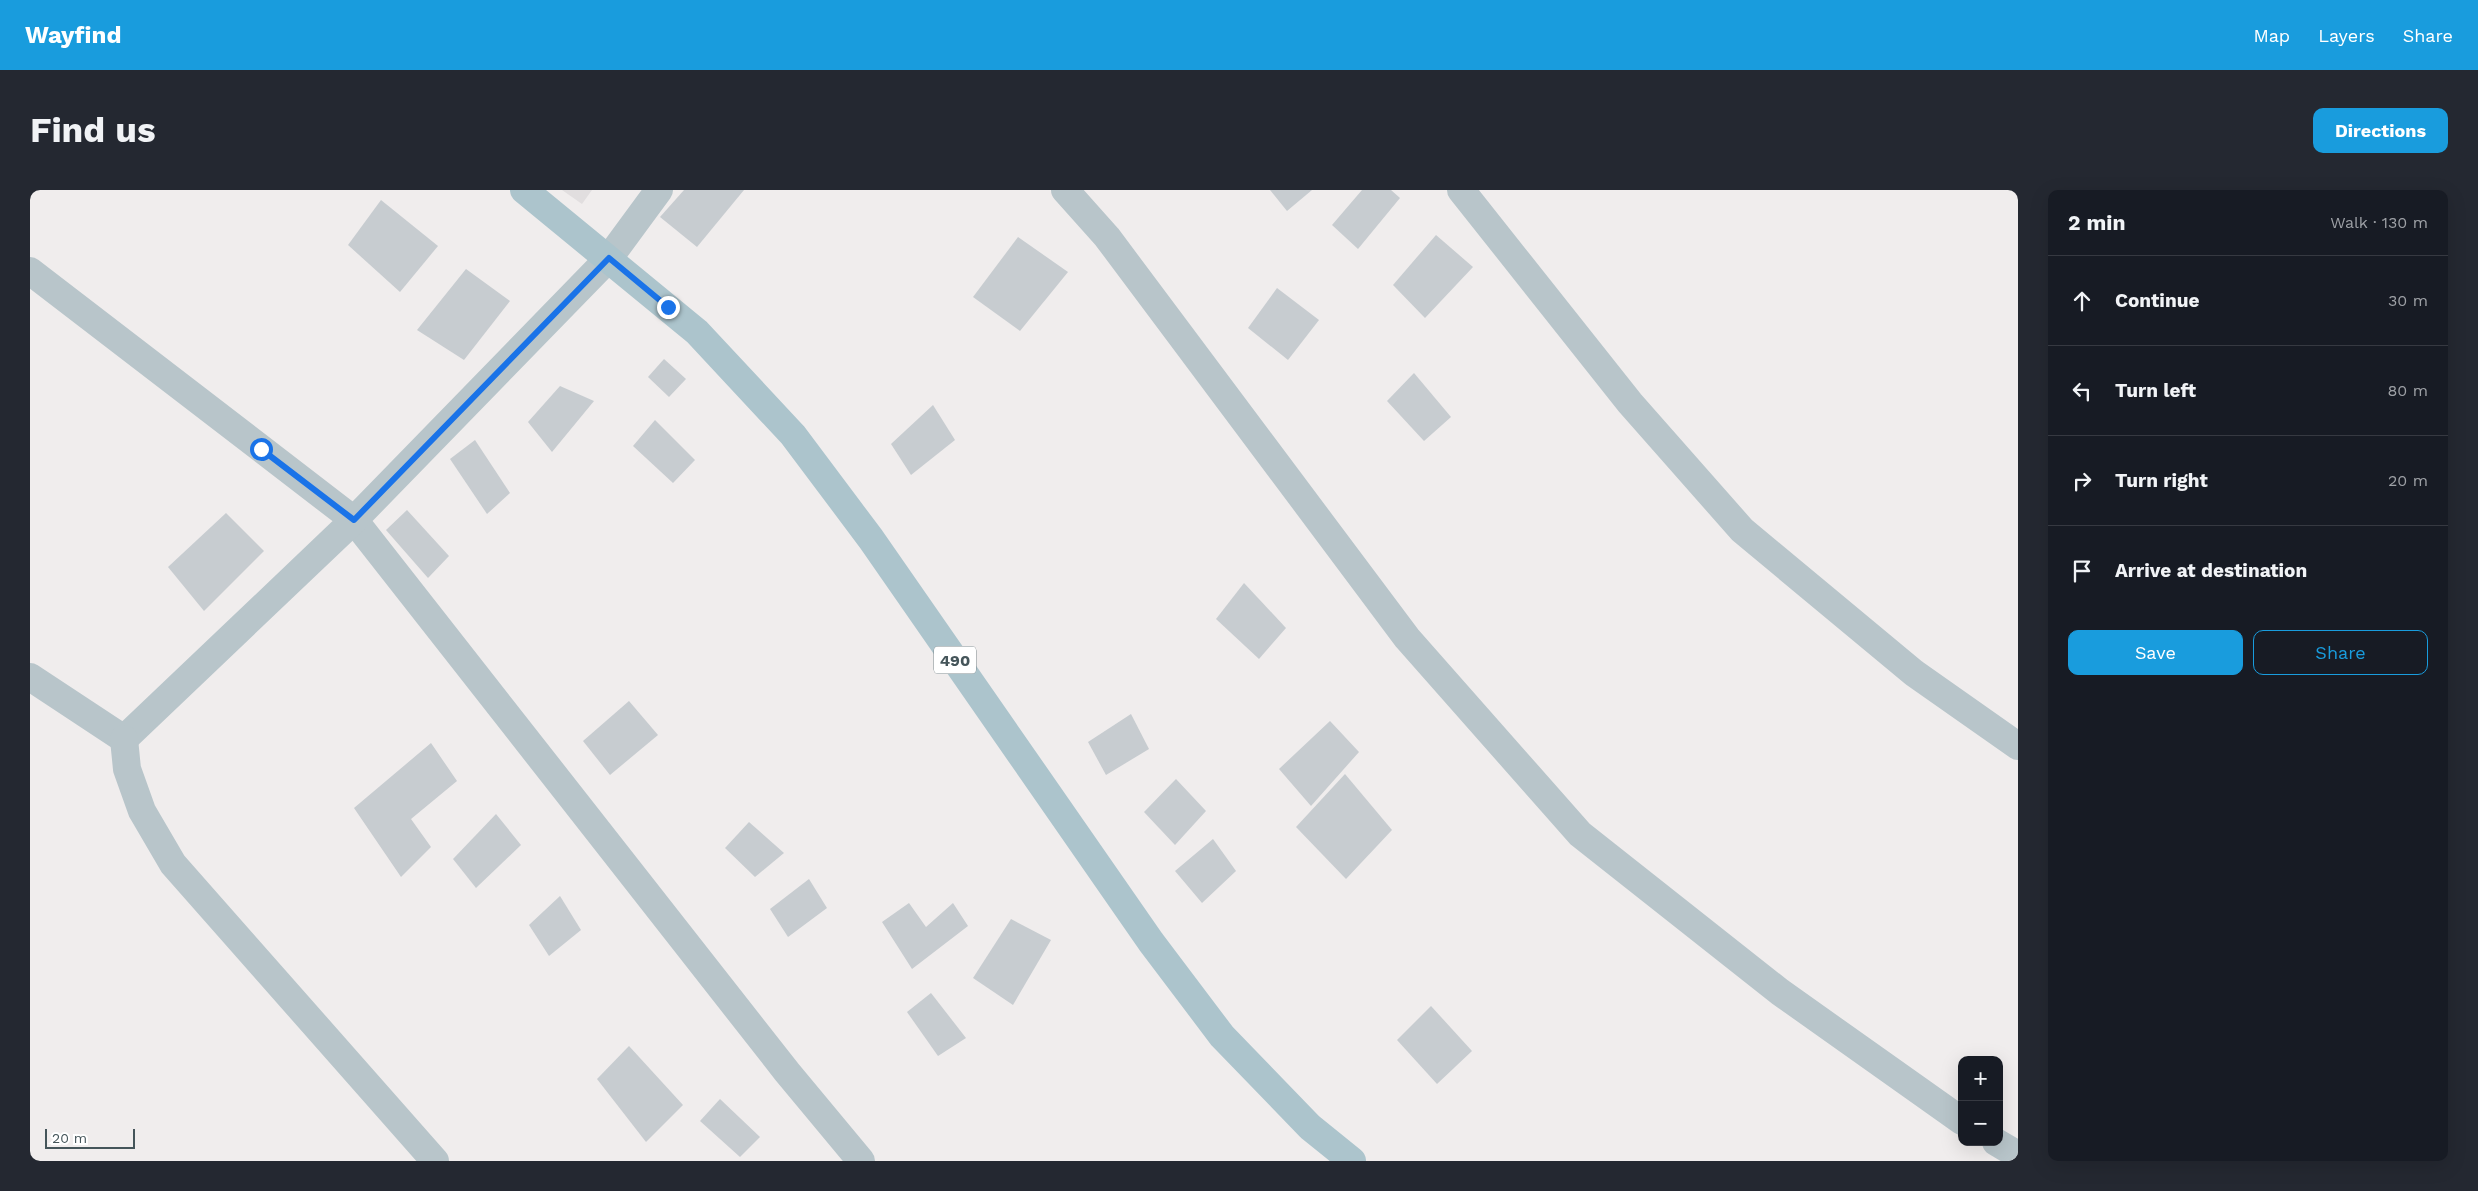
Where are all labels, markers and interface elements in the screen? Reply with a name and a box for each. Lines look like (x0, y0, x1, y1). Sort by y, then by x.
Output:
text: Wayfind (25, 21, 121, 49)
text: Map (2253, 25, 2290, 46)
text: Layers (2318, 25, 2375, 46)
text: Share (2403, 25, 2453, 46)
button: Directions (2313, 108, 2448, 153)
text: Find us (30, 109, 156, 151)
text: 2 min (2068, 210, 2125, 235)
text: Walk · 130 m (2330, 213, 2428, 232)
icon: ahead (2068, 287, 2096, 315)
text: Continue (2115, 289, 2199, 312)
text: 30 m (2388, 291, 2428, 310)
route end (657, 296, 680, 319)
icon: left (2068, 377, 2096, 405)
text: Turn left (2115, 379, 2196, 402)
text: 80 m (2387, 381, 2428, 400)
route start (250, 438, 273, 461)
icon: right (2068, 467, 2096, 495)
text: Turn right (2115, 469, 2208, 492)
text: 20 m (2388, 471, 2428, 490)
icon: arrive (2068, 557, 2096, 585)
text: Arrive at destination (2115, 559, 2307, 582)
button: Save (2068, 630, 2243, 675)
button: Share (2253, 630, 2428, 675)
road number: 490 (934, 646, 976, 674)
map controls (1958, 1056, 2003, 1146)
button: + (1958, 1056, 2003, 1101)
button: − (1958, 1101, 2003, 1146)
scale bar (45, 1126, 135, 1149)
text: 20 m (52, 1130, 87, 1146)

